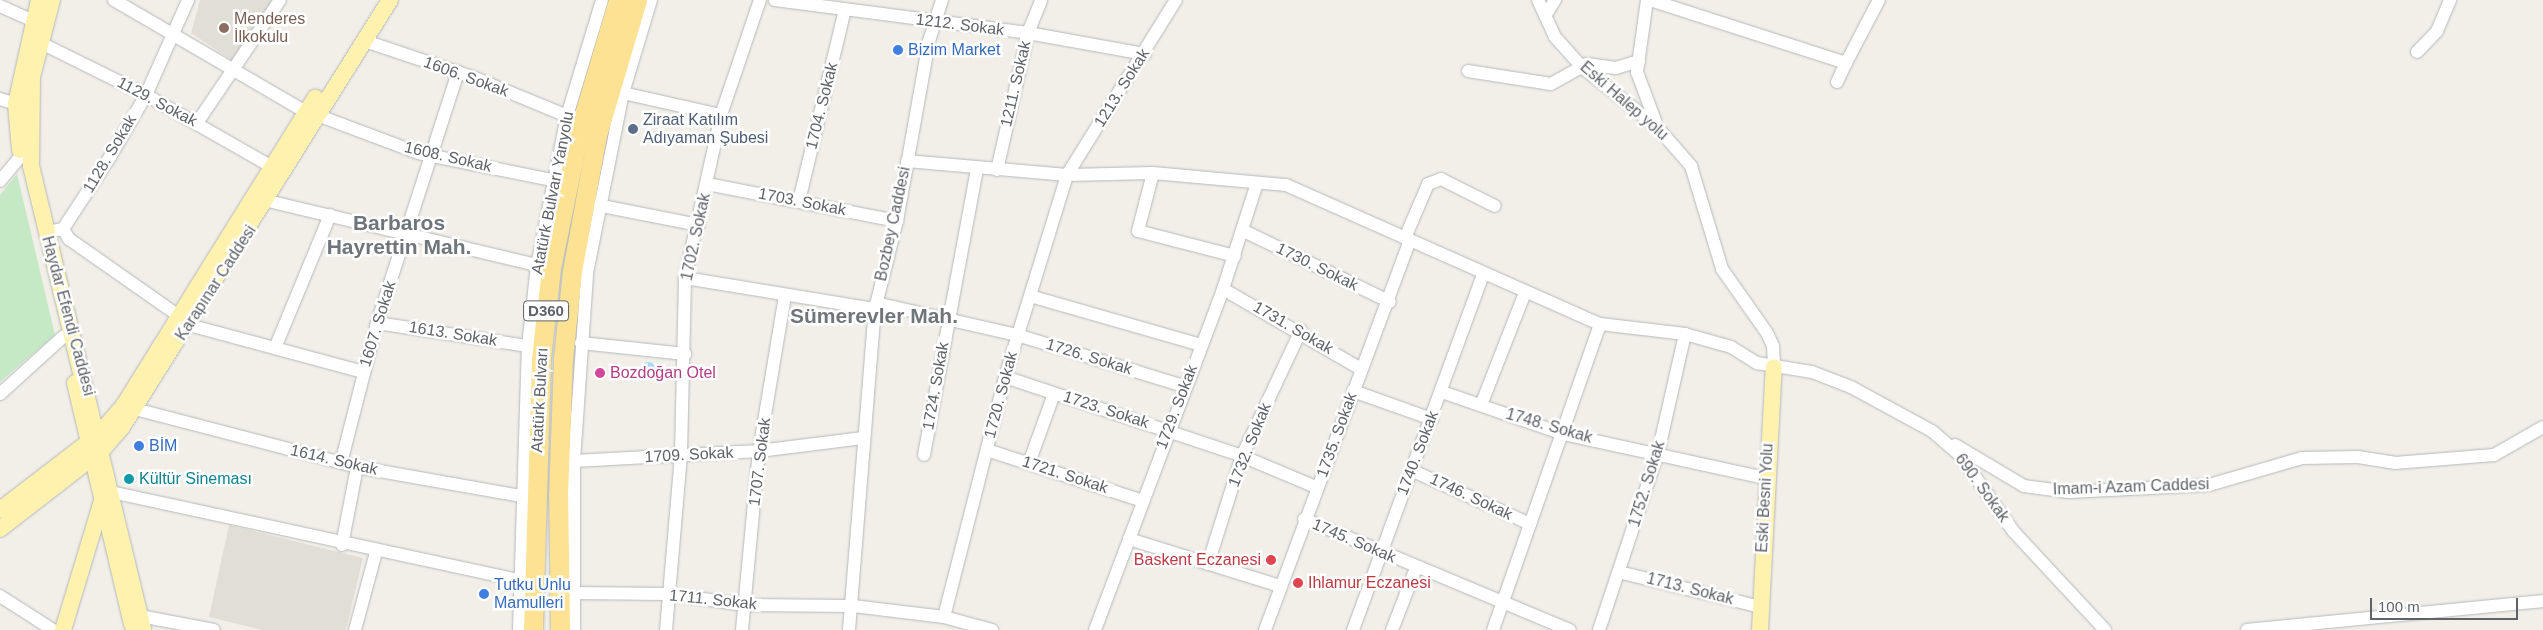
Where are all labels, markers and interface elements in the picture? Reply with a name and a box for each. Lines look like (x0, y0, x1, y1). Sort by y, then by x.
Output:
place label: Menderes İlkokulu (234, 9, 305, 47)
street label: 1212. Sokak (915, 10, 1005, 40)
marker: Menderes İlkokulu (218, 22, 230, 34)
street label: 1211. Sokak (997, 39, 1035, 129)
place label: Bizim Market (908, 40, 1000, 60)
marker: Bizim Market (892, 44, 904, 56)
street label: 1213. Sokak (1090, 45, 1154, 131)
street label: 1606. Sokak (421, 53, 511, 101)
street label: Eski Halep yolu (1576, 58, 1672, 144)
street label: 1704. Sokak (802, 61, 842, 151)
street label: 1129. Sokak (114, 73, 200, 131)
street label: Atatürk Bulvarı Yanyolu (528, 110, 578, 276)
place label: Ziraat Katılım Adıyaman Şubesi (643, 110, 768, 148)
street label: 1128. Sokak (79, 111, 141, 197)
marker: Ziraat Katılım Adıyaman Şubesi (627, 123, 639, 135)
street label: 1608. Sokak (403, 138, 493, 176)
street label: Bozbey Caddesi (871, 165, 915, 283)
street label: 1703. Sokak (757, 184, 847, 220)
street label: 1702. Sokak (677, 191, 715, 283)
district label: Barbaros Hayrettin Mah. (327, 210, 471, 260)
street label: Karapınar Caddesi (172, 222, 260, 344)
street label: Haydar Efendi Caddesi (37, 234, 99, 398)
street label: 1730. Sokak (1273, 239, 1361, 295)
street label: 1607. Sokak (356, 279, 400, 369)
street label: 1731. Sokak (1250, 297, 1336, 359)
road number: D360 (522, 298, 570, 324)
district label: Sümerevler Mah. (790, 303, 958, 329)
street label: 1613. Sokak (408, 318, 498, 350)
street label: 1726. Sokak (1044, 335, 1134, 379)
street label: 1724. Sokak (919, 341, 953, 431)
street label: Atatürk Bulvarı (528, 347, 552, 453)
street label: 1720. Sokak (980, 350, 1022, 440)
street label: 1729. Sokak (1152, 362, 1202, 452)
place label: Bozdoğan Otel (610, 363, 716, 383)
marker: Bozdoğan Otel (594, 367, 606, 379)
street label: 1723. Sokak (1061, 387, 1151, 433)
street label: 1735. Sokak (1313, 390, 1361, 480)
street label: 1732. Sokak (1224, 400, 1276, 490)
street label: 1748. Sokak (1504, 405, 1594, 447)
street label: 1740. Sokak (1393, 408, 1443, 498)
street label: 1707. Sokak (745, 417, 775, 507)
place label: BİM (149, 436, 177, 456)
street label: 1752. Sokak (1625, 439, 1669, 529)
marker: BİM (133, 440, 145, 452)
street label: 1614. Sokak (289, 441, 379, 479)
street label: 1709. Sokak (644, 443, 734, 467)
street label: Eski Besni Yolu (1753, 443, 1777, 553)
street label: 690. Sokak (1951, 450, 2013, 526)
street label: 1721. Sokak (1020, 452, 1110, 498)
place label: Kültür Sineması (139, 469, 252, 489)
street label: 1746. Sokak (1427, 470, 1515, 524)
marker: Kültür Sineması (123, 473, 135, 485)
street label: Imam-i Azam Caddesi (2052, 475, 2210, 499)
street label: 1745. Sokak (1309, 515, 1399, 567)
place label: Baskent Eczanesi (1134, 550, 1261, 570)
marker: Baskent Eczanesi (1265, 554, 1277, 566)
street label: 1713. Sokak (1645, 569, 1735, 609)
place label: Ihlamur Eczanesi (1308, 573, 1431, 593)
place label: Tutku Unlu Mamulleri (494, 575, 571, 613)
marker: Ihlamur Eczanesi (1292, 577, 1304, 589)
street label: 1711. Sokak (668, 586, 758, 614)
marker: Tutku Unlu Mamulleri (478, 588, 490, 600)
scale bar (2373, 588, 2520, 620)
text: 100 m (2378, 598, 2420, 615)

